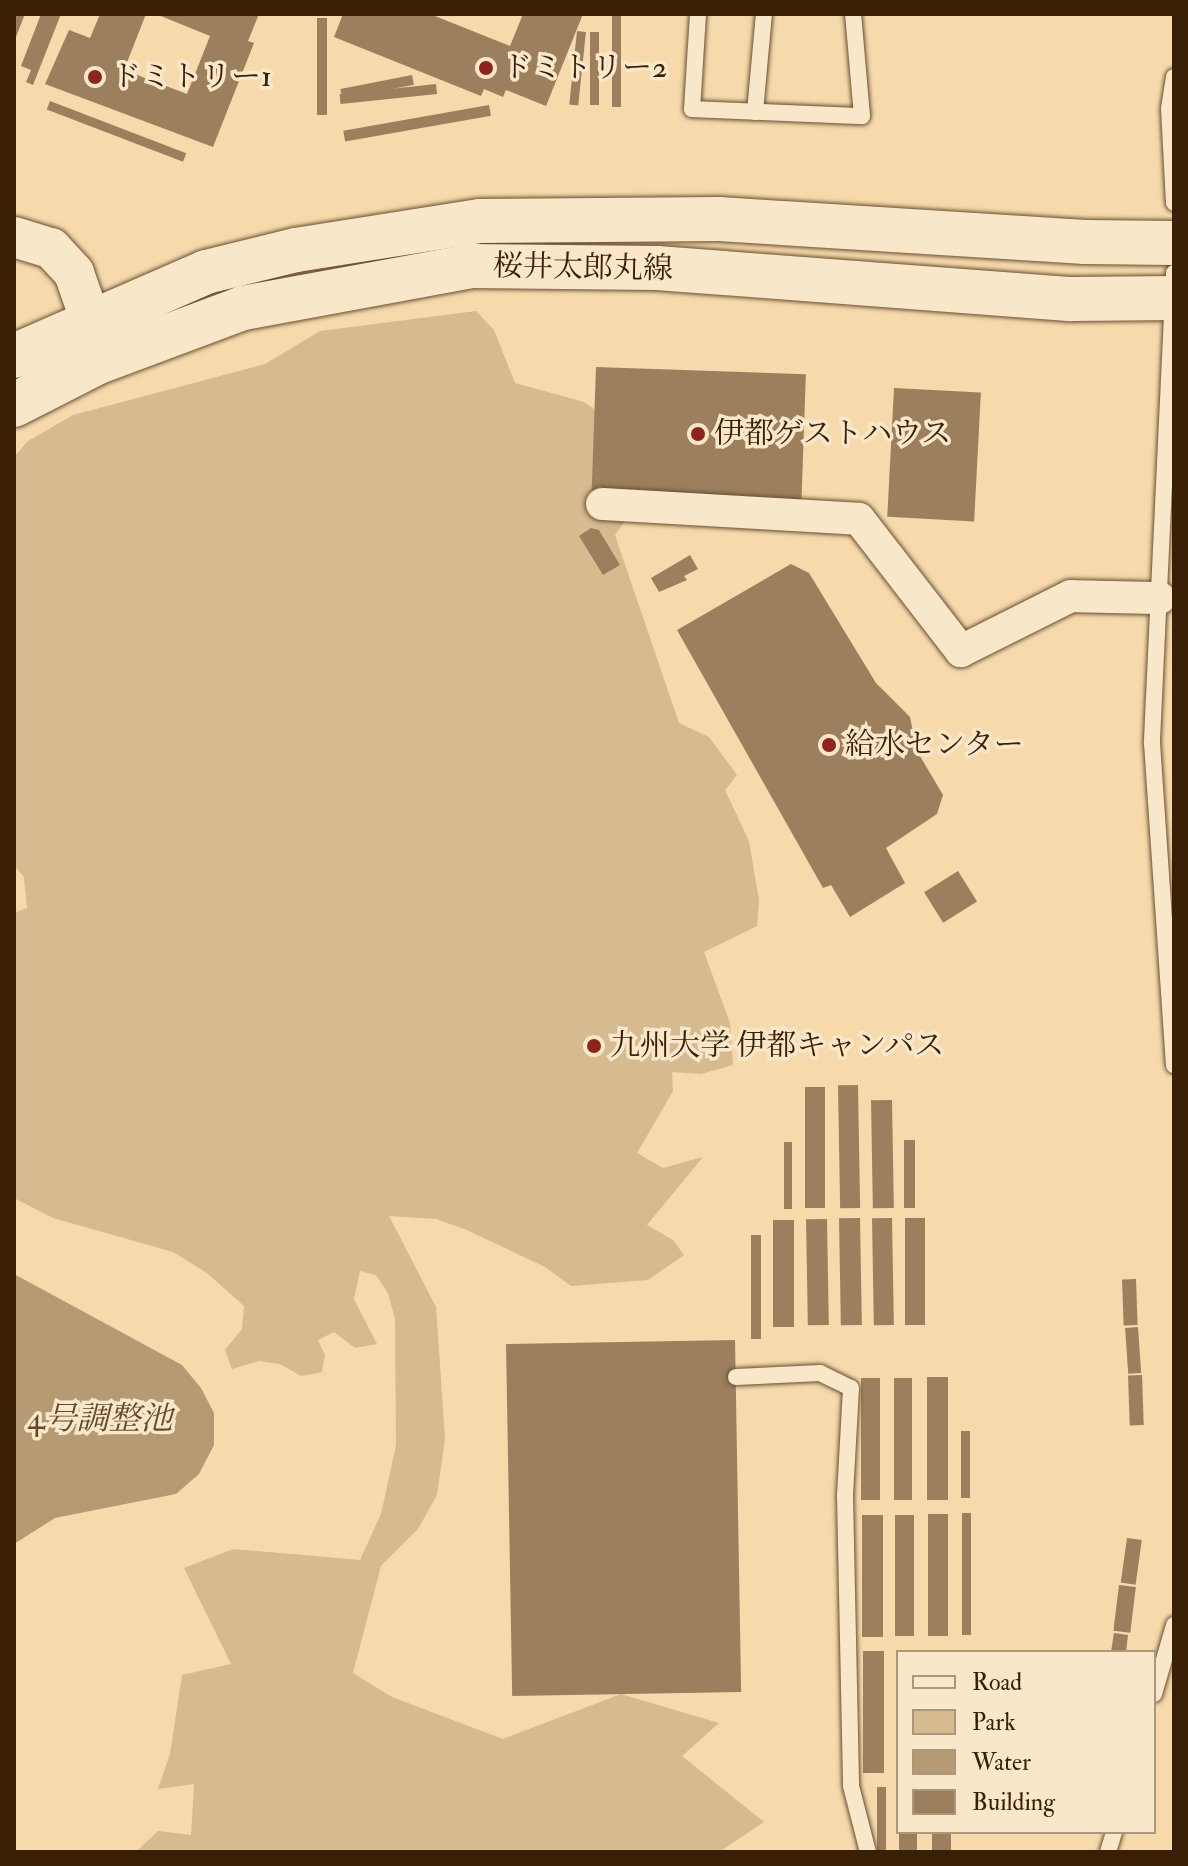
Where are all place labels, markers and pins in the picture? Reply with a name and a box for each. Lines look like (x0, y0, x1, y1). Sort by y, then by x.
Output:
place label: ドミトリー2 (502, 50, 667, 86)
place label: ドミトリー1 (111, 59, 272, 95)
marker: ドミトリー2 (477, 59, 495, 77)
marker: ドミトリー1 (86, 68, 104, 86)
place label: 伊都ゲストハウス (714, 416, 954, 452)
marker: 伊都ゲストハウス (689, 425, 707, 443)
place label: 給水センター (845, 727, 1025, 763)
marker: 給水センター (820, 736, 838, 754)
place label: 九州大学 伊都キャンパス (610, 1028, 946, 1064)
marker: 九州大学 伊都キャンパス (585, 1037, 603, 1055)

